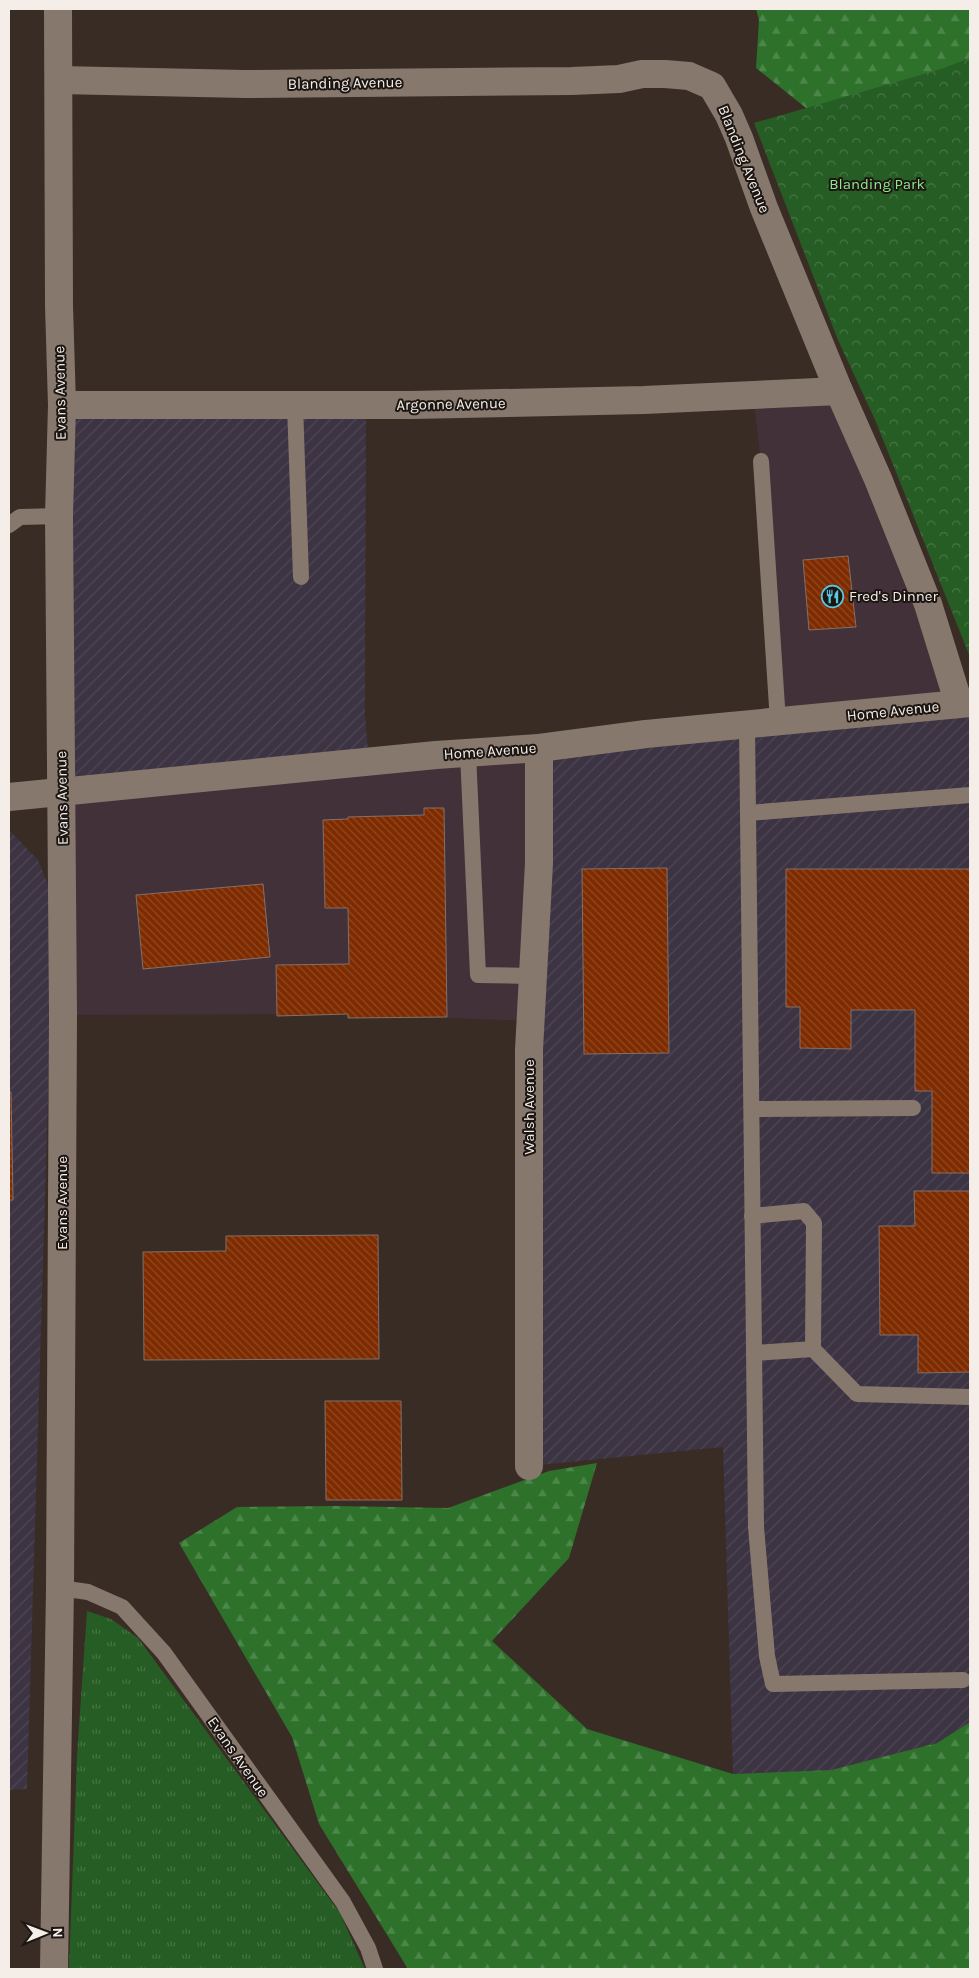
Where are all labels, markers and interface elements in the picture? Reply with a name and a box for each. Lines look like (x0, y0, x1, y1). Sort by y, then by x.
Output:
street label: Blanding Avenue (288, 73, 402, 93)
street label: Blanding Avenue (714, 102, 774, 216)
park label: Blanding Park (829, 175, 925, 193)
street label: Evans Avenue (50, 346, 70, 440)
street label: Argonne Avenue (396, 394, 506, 414)
restaurant icon: Fred's Dinner (821, 584, 845, 608)
place label: Fred's Dinner (849, 587, 939, 605)
street label: Home Avenue (846, 697, 940, 725)
street label: Home Avenue (443, 739, 537, 763)
street label: Evans Avenue (52, 751, 72, 845)
street label: Walsh Avenue (520, 1059, 538, 1155)
street label: Evans Avenue (53, 1156, 71, 1250)
street label: Evans Avenue (204, 1713, 272, 1801)
north arrow (20, 1908, 70, 1958)
text: N (49, 1928, 66, 1938)

